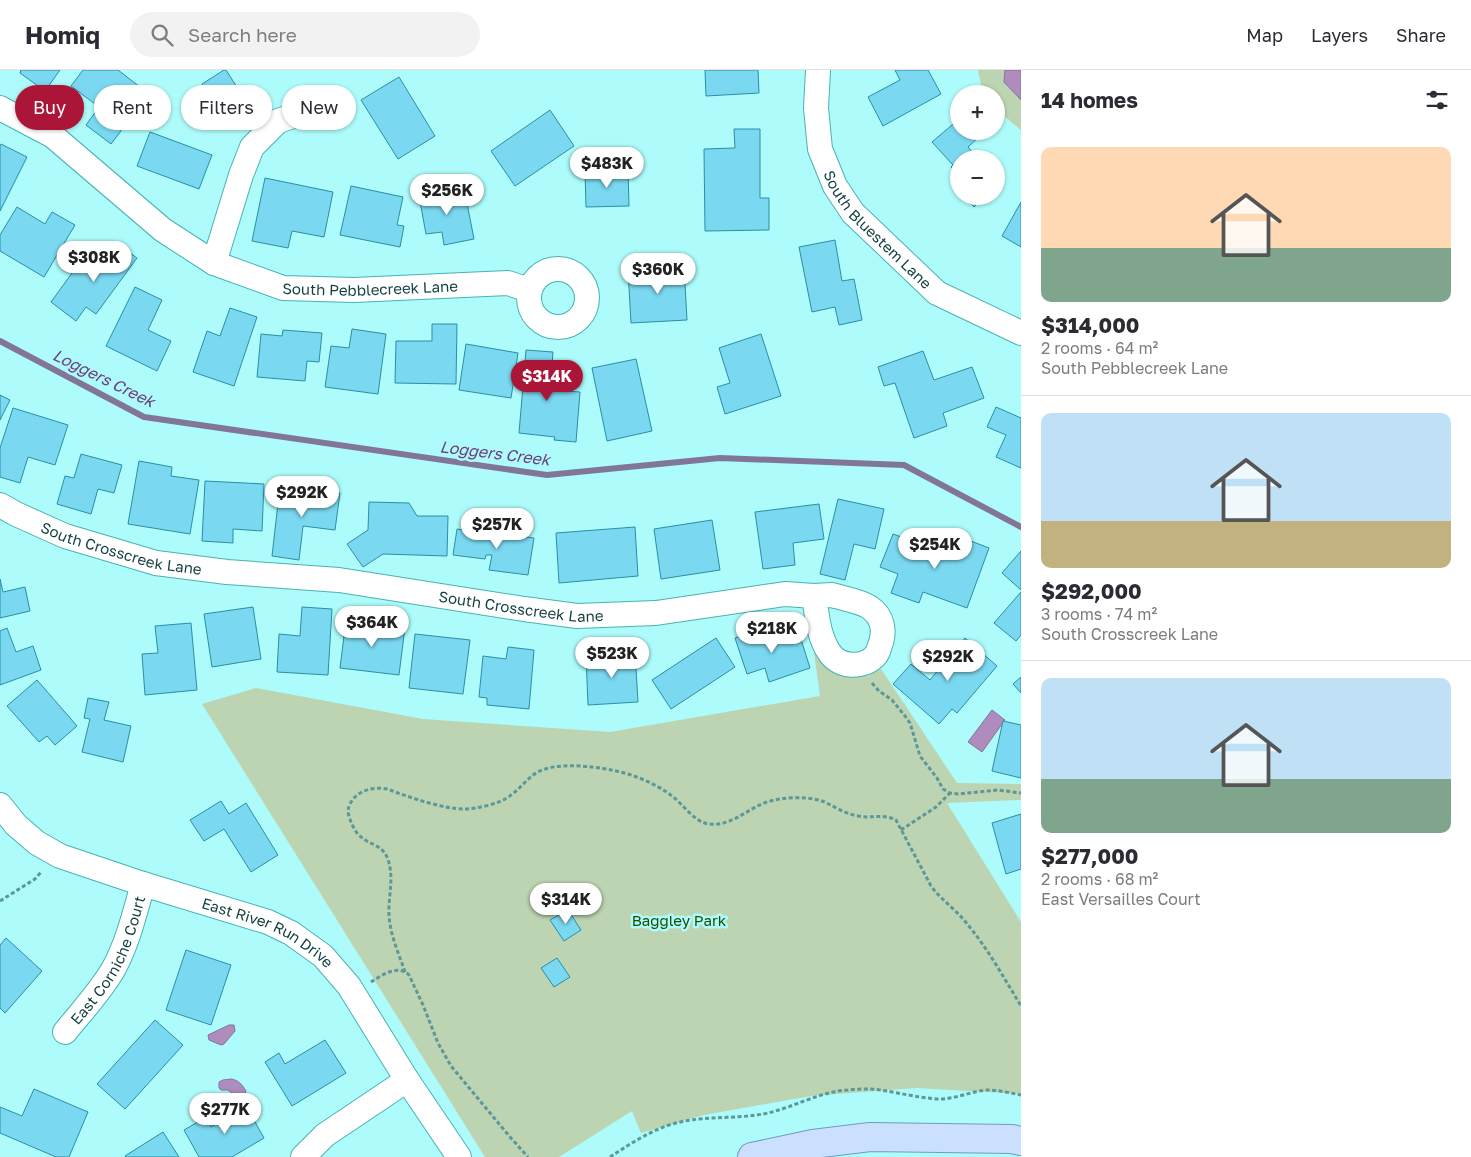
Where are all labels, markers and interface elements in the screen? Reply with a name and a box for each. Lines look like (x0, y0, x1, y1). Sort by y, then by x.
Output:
search box (130, 12, 480, 57)
text: Homiq (25, 20, 100, 49)
icon: search (148, 21, 176, 49)
text: Search here (188, 23, 297, 46)
text: Map (1246, 24, 1283, 46)
text: Layers (1311, 24, 1368, 46)
text: Share (1396, 24, 1446, 46)
chip: Buy (15, 85, 84, 130)
chip: Rent (94, 85, 171, 130)
chip: Filters (181, 85, 272, 130)
chip: New (282, 85, 356, 130)
map controls (950, 85, 1005, 205)
button: + (950, 85, 1005, 140)
icon: filters (1423, 86, 1451, 114)
text: 14 homes (1041, 87, 1138, 113)
pin: $483K (572, 146, 642, 189)
button: − (950, 150, 1005, 205)
text: $483K (581, 153, 633, 173)
street label: South Bluestem Lane (821, 168, 936, 292)
pin: $256K (412, 174, 482, 216)
text: $256K (421, 180, 473, 200)
icon: home (1201, 180, 1291, 270)
pin: $308K (59, 240, 129, 283)
text: $308K (68, 247, 120, 267)
pin: $360K (623, 252, 693, 295)
text: $360K (632, 259, 684, 279)
street label: South Pebblecreek Lane (282, 276, 459, 299)
text: $314,000 (1041, 312, 1140, 338)
text: 2 rooms · 64 m² (1041, 338, 1158, 358)
water label: Loggers Creek (50, 345, 160, 412)
text: South Pebblecreek Lane (1041, 358, 1228, 378)
pin: $314K (512, 360, 582, 402)
text: $314K (522, 366, 572, 386)
water label: Loggers Creek (439, 436, 553, 470)
icon: home (1201, 445, 1291, 535)
pin: $292K (267, 476, 337, 518)
text: $292K (276, 482, 328, 502)
pin: $257K (462, 508, 532, 550)
text: $257K (472, 514, 522, 534)
street label: South Crosscreek Lane (38, 517, 203, 578)
pin: $254K (900, 528, 970, 570)
text: $254K (909, 534, 961, 554)
text: $292,000 (1041, 578, 1142, 604)
street label: South Crosscreek Lane (437, 587, 604, 625)
text: 3 rooms · 74 m² (1041, 604, 1157, 624)
pin: $364K (337, 606, 407, 648)
text: $364K (346, 612, 398, 632)
pin: $218K (737, 612, 807, 654)
text: $218K (747, 618, 797, 638)
text: South Crosscreek Lane (1041, 624, 1218, 644)
pin: $523K (577, 636, 647, 679)
pin: $292K (913, 640, 983, 682)
text: $523K (586, 643, 638, 663)
text: $292K (922, 646, 974, 666)
icon: home (1201, 710, 1291, 800)
text: $277,000 (1041, 843, 1138, 869)
text: 2 rooms · 68 m² (1041, 869, 1158, 889)
pin: $314K (531, 882, 601, 925)
text: $314K (541, 889, 591, 909)
text: East Versailles Court (1041, 889, 1201, 909)
street label: East River Run Drive (200, 893, 338, 971)
street label: East Corniche Court (66, 894, 148, 1028)
park label: Baggley Park (632, 911, 727, 929)
pin: $277K (190, 1092, 260, 1135)
text: $277K (200, 1099, 250, 1119)

